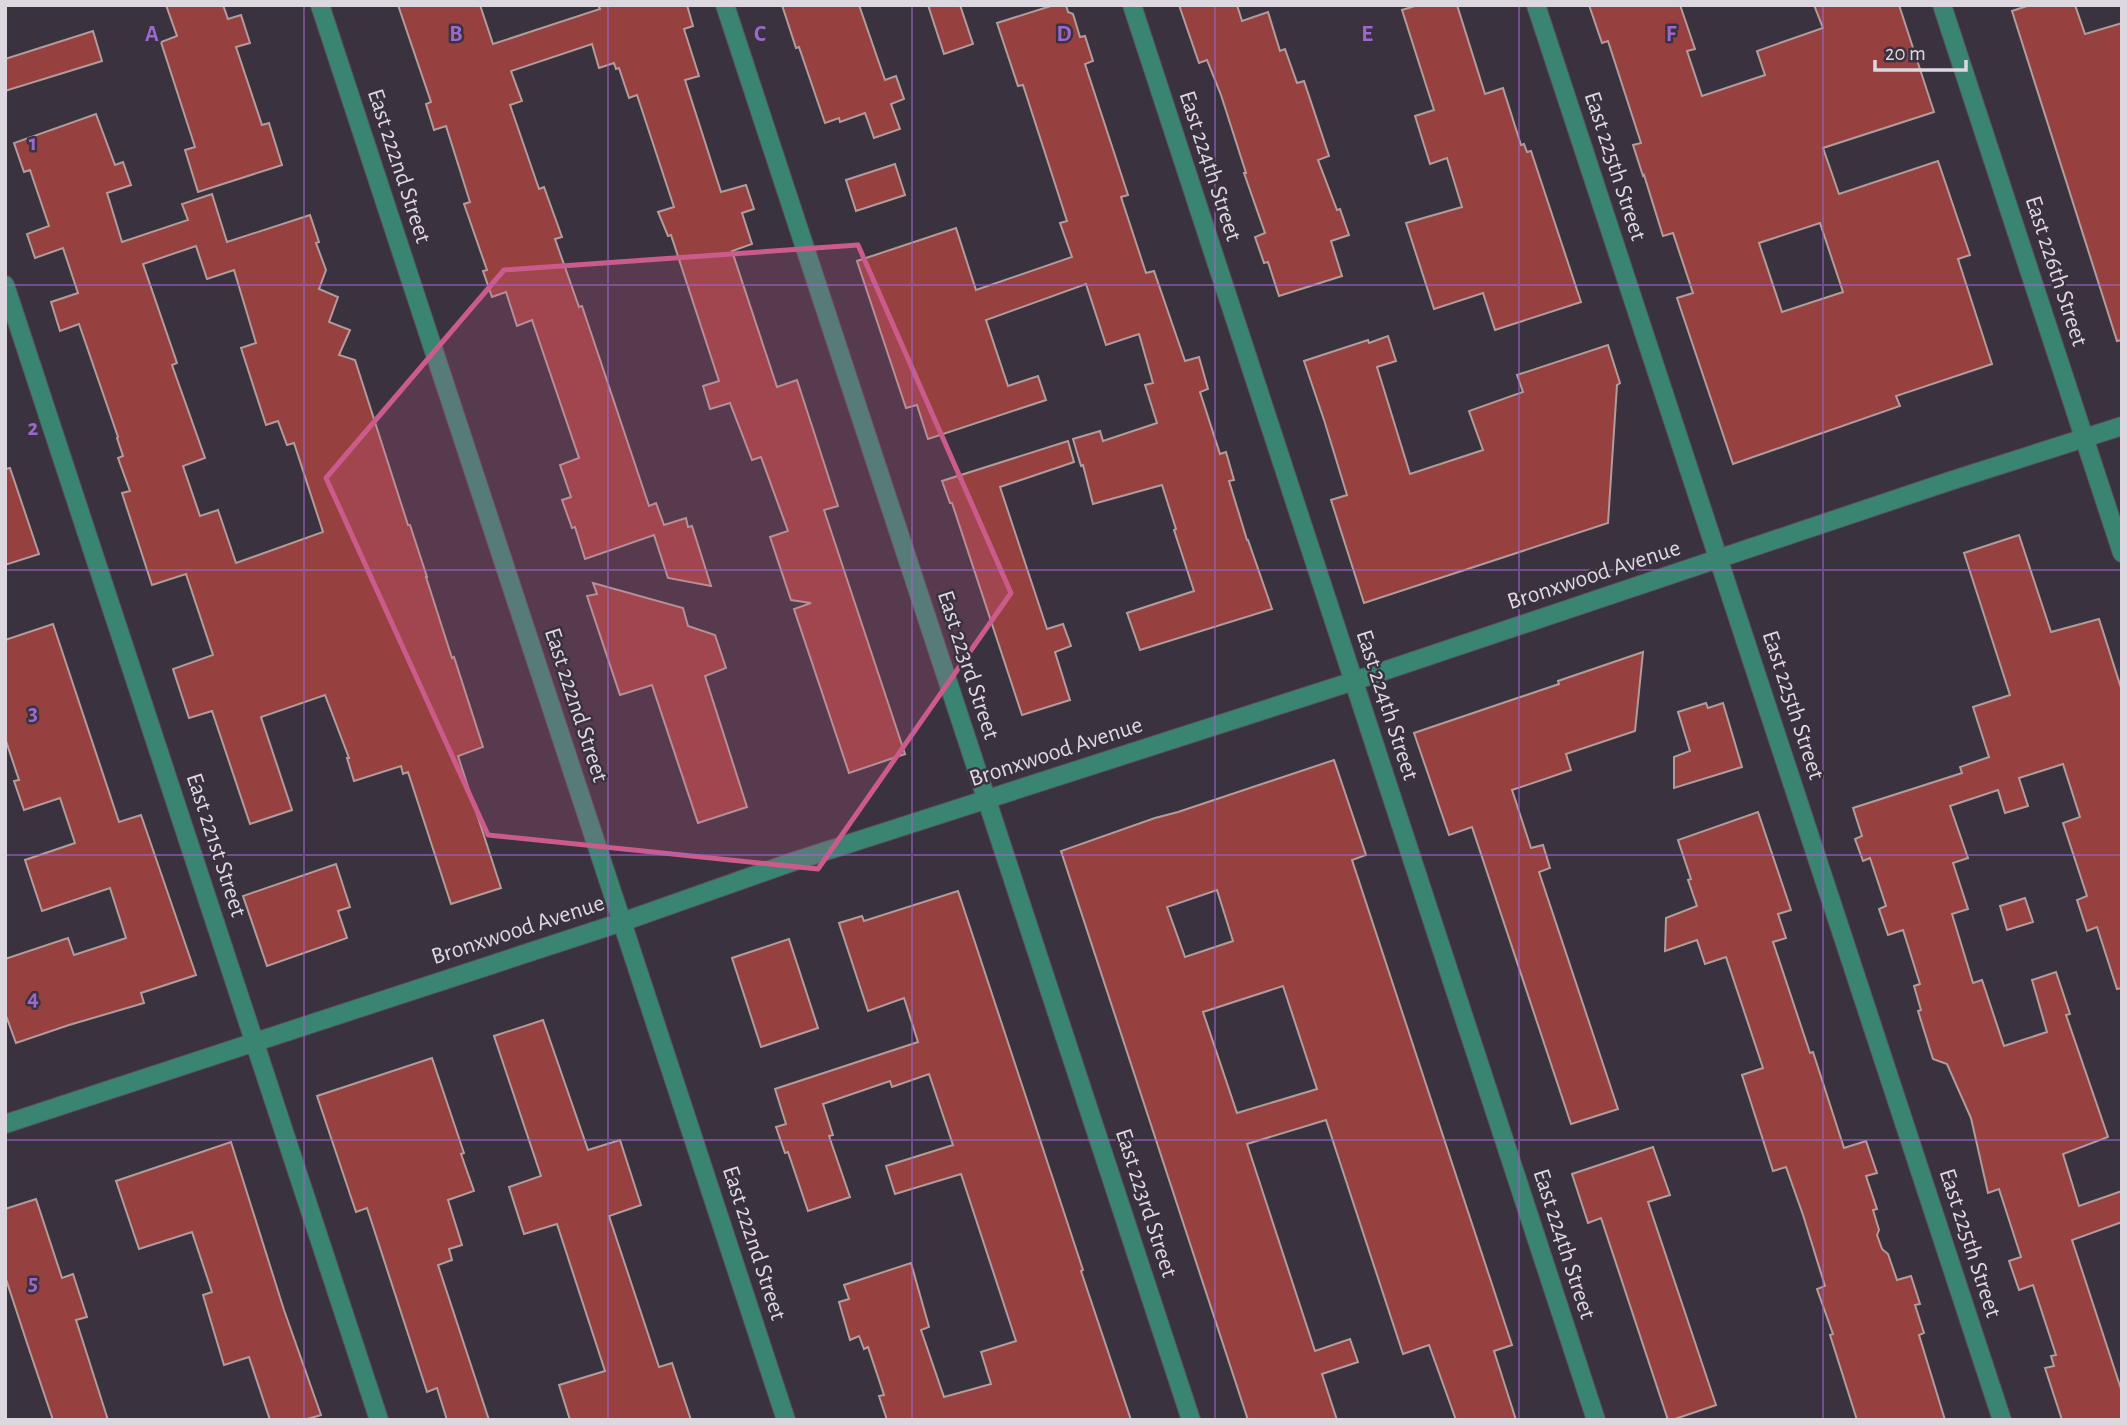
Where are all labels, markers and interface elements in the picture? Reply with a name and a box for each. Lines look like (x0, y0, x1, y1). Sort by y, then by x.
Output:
text: A (145, 23, 159, 46)
text: B (449, 23, 463, 46)
text: C (754, 23, 766, 46)
text: D (1056, 23, 1072, 46)
text: E (1361, 23, 1373, 46)
text: F (1666, 23, 1677, 46)
scale bar (1875, 28, 1966, 72)
text: 20 m (1885, 43, 1926, 64)
street label: East 222nd Street (363, 86, 435, 246)
street label: East 224th Street (1174, 88, 1246, 245)
street label: East 225th Street (1580, 89, 1650, 244)
text: 1 (29, 132, 37, 155)
street label: East 226th Street (2020, 193, 2092, 349)
text: 2 (28, 417, 39, 440)
street label: Bronxwood Avenue (1504, 536, 1684, 614)
street label: East 223rd Street (933, 588, 1003, 743)
street label: East 222nd Street (540, 625, 612, 785)
street label: East 224th Street (1351, 627, 1423, 784)
street label: East 225th Street (1758, 628, 1828, 783)
text: 3 (28, 702, 38, 725)
street label: Bronxwood Avenue (966, 713, 1146, 791)
street label: East 221st Street (181, 770, 251, 920)
street label: Bronxwood Avenue (428, 891, 608, 969)
text: 4 (27, 987, 39, 1010)
street label: East 223rd Street (1111, 1126, 1181, 1281)
street label: East 222nd Street (718, 1163, 790, 1323)
street label: East 224th Street (1528, 1166, 1600, 1323)
street label: East 225th Street (1935, 1166, 2005, 1321)
text: 5 (28, 1272, 38, 1295)

